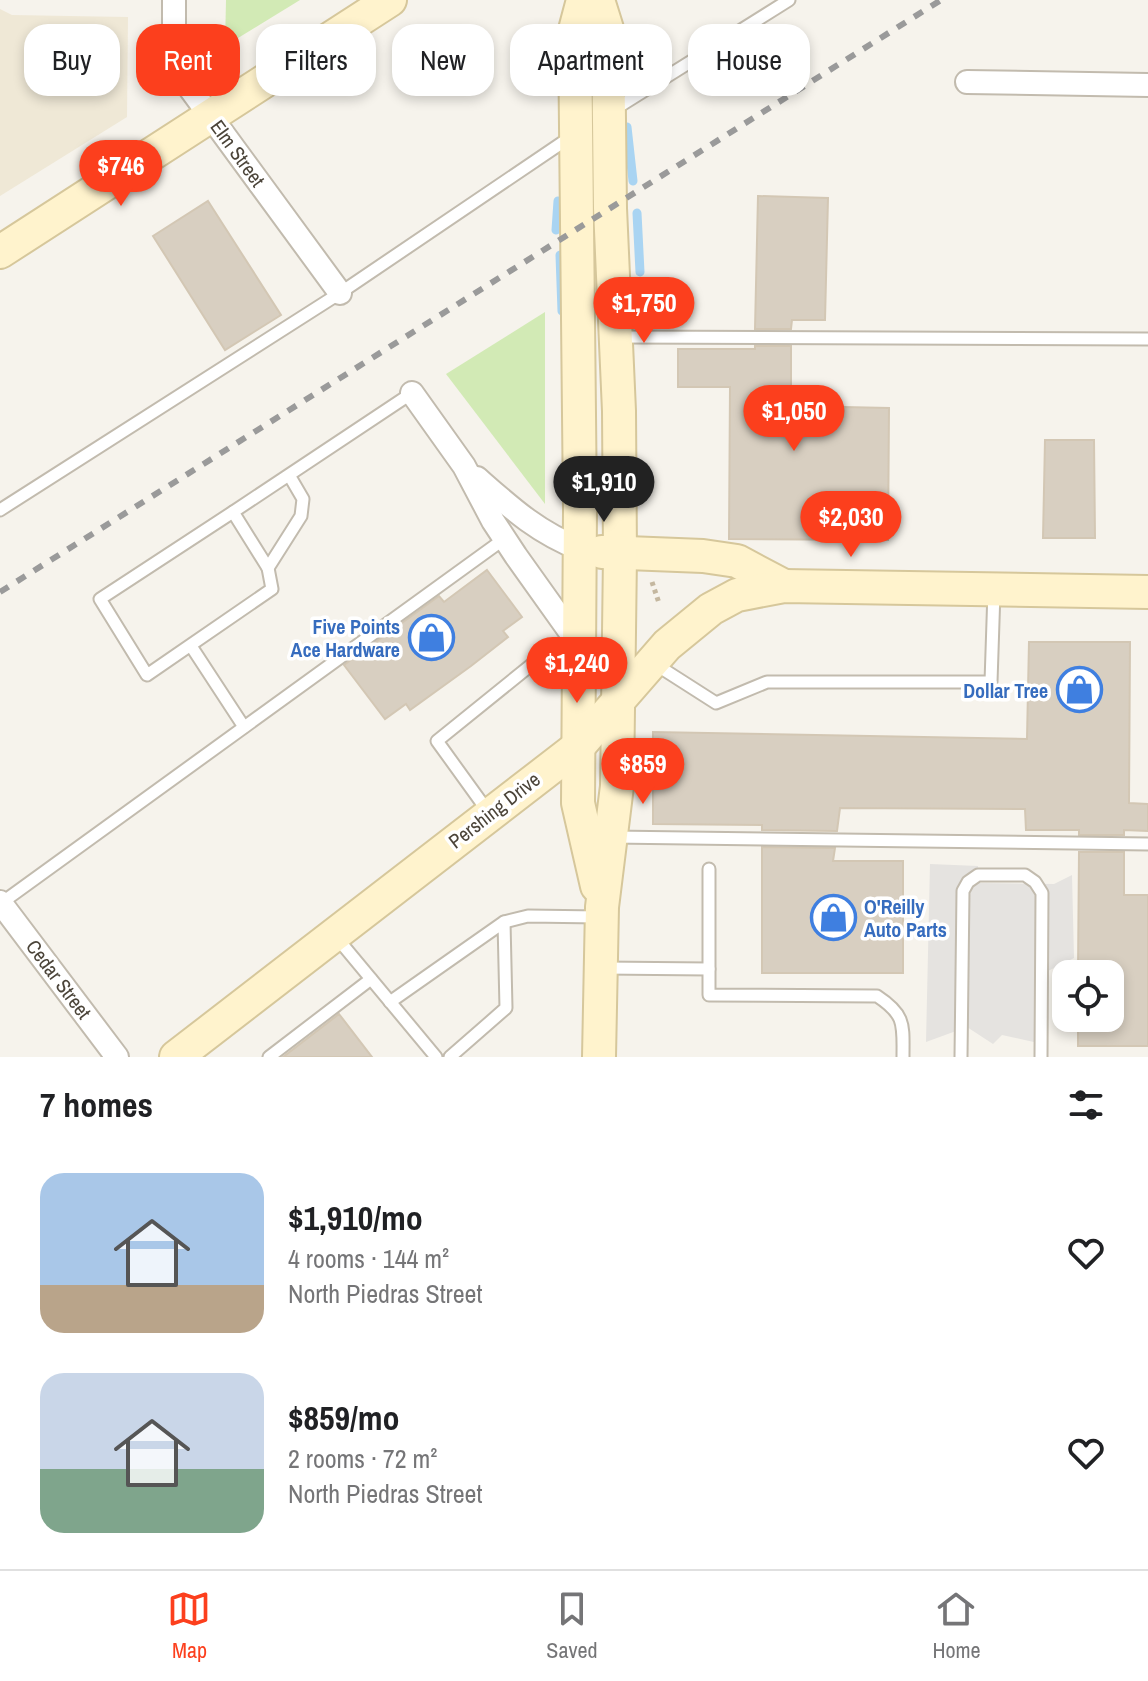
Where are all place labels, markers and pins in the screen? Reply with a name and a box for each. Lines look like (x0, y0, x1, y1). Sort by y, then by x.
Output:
pin: $746 (74, 140, 168, 208)
pin: $1,750 (579, 277, 709, 345)
pin: $1,050 (729, 385, 859, 453)
pin: $1,910 (539, 456, 669, 524)
pin: $2,030 (786, 491, 916, 559)
place label: Five Points Ace Hardware (291, 613, 400, 663)
shop icon: Five Points Ace Hardware (407, 613, 455, 661)
pin: $1,240 (512, 637, 642, 705)
shop icon: Dollar Tree (1055, 666, 1103, 714)
place label: Dollar Tree (963, 677, 1048, 704)
pin: $859 (596, 738, 690, 806)
shop icon: O'Reilly Auto Parts (809, 893, 857, 941)
place label: O'Reilly Auto Parts (864, 893, 947, 943)

